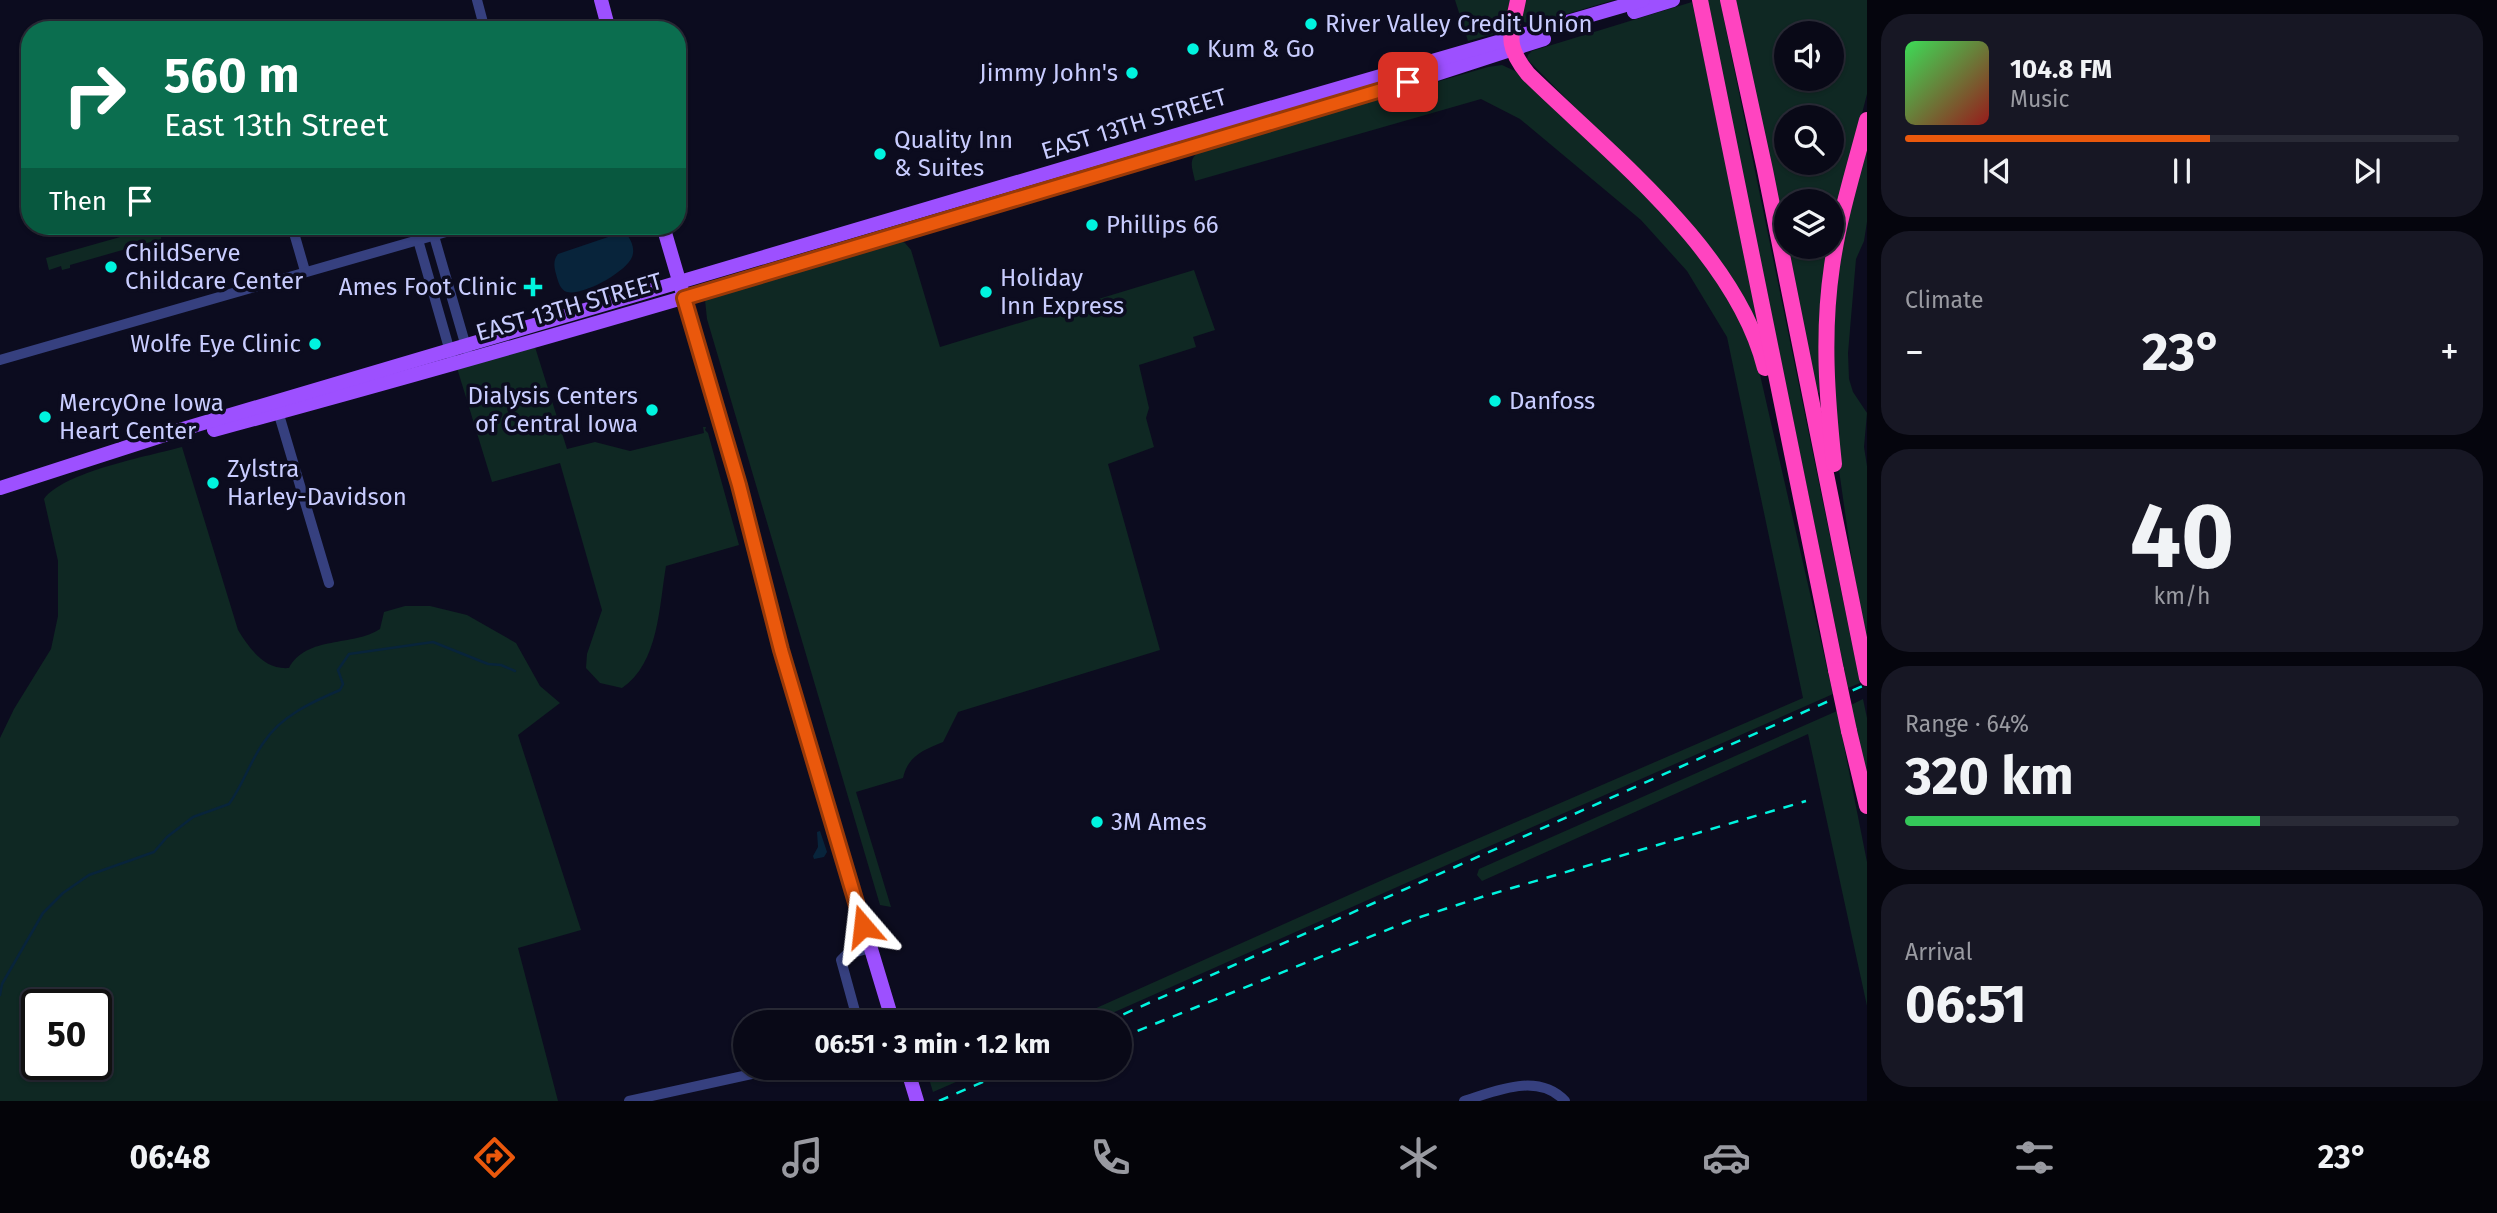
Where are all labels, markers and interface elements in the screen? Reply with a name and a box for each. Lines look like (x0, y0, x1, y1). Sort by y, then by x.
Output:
place label: River Valley Credit Union (1325, 10, 1593, 38)
marker: River Valley Credit Union (1303, 16, 1319, 32)
map controls (1774, 21, 1844, 259)
button: sound (1774, 21, 1844, 91)
place label: Kum & Go (1207, 35, 1315, 63)
marker: Kum & Go (1185, 41, 1201, 57)
text: 560 m (164, 46, 300, 105)
icon: right (49, 49, 140, 140)
pin (1378, 52, 1438, 112)
text: 104.8 FM (2010, 54, 2112, 85)
place label: Jimmy John's (979, 59, 1118, 87)
icon: arrive (1389, 63, 1427, 101)
marker: Jimmy John's (1124, 65, 1140, 81)
street label: EAST 13TH STREET (1038, 82, 1231, 166)
text: Music (2010, 85, 2070, 113)
button: search (1774, 105, 1844, 175)
text: East 13th Street (164, 106, 388, 144)
place label: Quality Inn & Suites (894, 126, 1013, 182)
marker: Quality Inn & Suites (872, 146, 888, 162)
icon: previous (1978, 152, 2016, 190)
icon: pause (2163, 152, 2201, 190)
icon: next (2348, 152, 2386, 190)
icon: arrive (121, 182, 159, 220)
text: Then (49, 186, 107, 217)
button: layers (1774, 189, 1844, 259)
place label: Phillips 66 (1106, 211, 1219, 239)
marker: Phillips 66 (1084, 217, 1100, 233)
place label: ChildServe Childcare Center (125, 239, 304, 295)
marker: ChildServe Childcare Center (103, 259, 119, 275)
place label: Holiday Inn Express (1000, 264, 1124, 320)
street label: EAST 13TH STREET (473, 267, 666, 347)
place label: Ames Foot Clinic (339, 273, 517, 301)
marker: Ames Foot Clinic (523, 277, 543, 297)
marker: Holiday Inn Express (978, 284, 994, 300)
text: Climate (1905, 286, 1984, 314)
text: 23° (2142, 321, 2222, 384)
text: − (1905, 329, 1924, 375)
text: + (2440, 329, 2459, 375)
place label: Wolfe Eye Clinic (130, 330, 301, 358)
marker: Wolfe Eye Clinic (307, 336, 323, 352)
place label: Dialysis Centers of Central Iowa (467, 382, 638, 438)
place label: Danfoss (1509, 387, 1595, 415)
place label: MercyOne Iowa Heart Center (59, 389, 224, 445)
marker: Danfoss (1487, 393, 1503, 409)
marker: Dialysis Centers of Central Iowa (644, 402, 660, 418)
marker: MercyOne Iowa Heart Center (37, 409, 53, 425)
place label: Zylstra Harley-Davidson (227, 455, 407, 511)
marker: Zylstra Harley-Davidson (205, 475, 221, 491)
text: 40 (2130, 482, 2234, 591)
text: km/h (2154, 582, 2210, 610)
text: Range · 64% (1905, 710, 2029, 738)
text: 320 km (1905, 745, 2074, 808)
place label: 3M Ames (1111, 808, 1207, 836)
marker: 3M Ames (1089, 814, 1105, 830)
position arrow (826, 889, 900, 963)
text: Arrival (1905, 938, 1972, 966)
text: 06:51 (1905, 973, 2027, 1036)
speed limit sign: 50 (21, 989, 112, 1080)
text: 06:51 · 3 min · 1.2 km (814, 1029, 1051, 1060)
icon: directions (470, 1133, 519, 1182)
icon: music (778, 1133, 827, 1182)
icon: phone (1086, 1133, 1135, 1182)
icon: climate (1394, 1133, 1443, 1182)
icon: car (1702, 1133, 1751, 1182)
icon: filters (2010, 1133, 2059, 1182)
text: 06:48 (130, 1138, 210, 1176)
text: 23° (2318, 1138, 2367, 1176)

